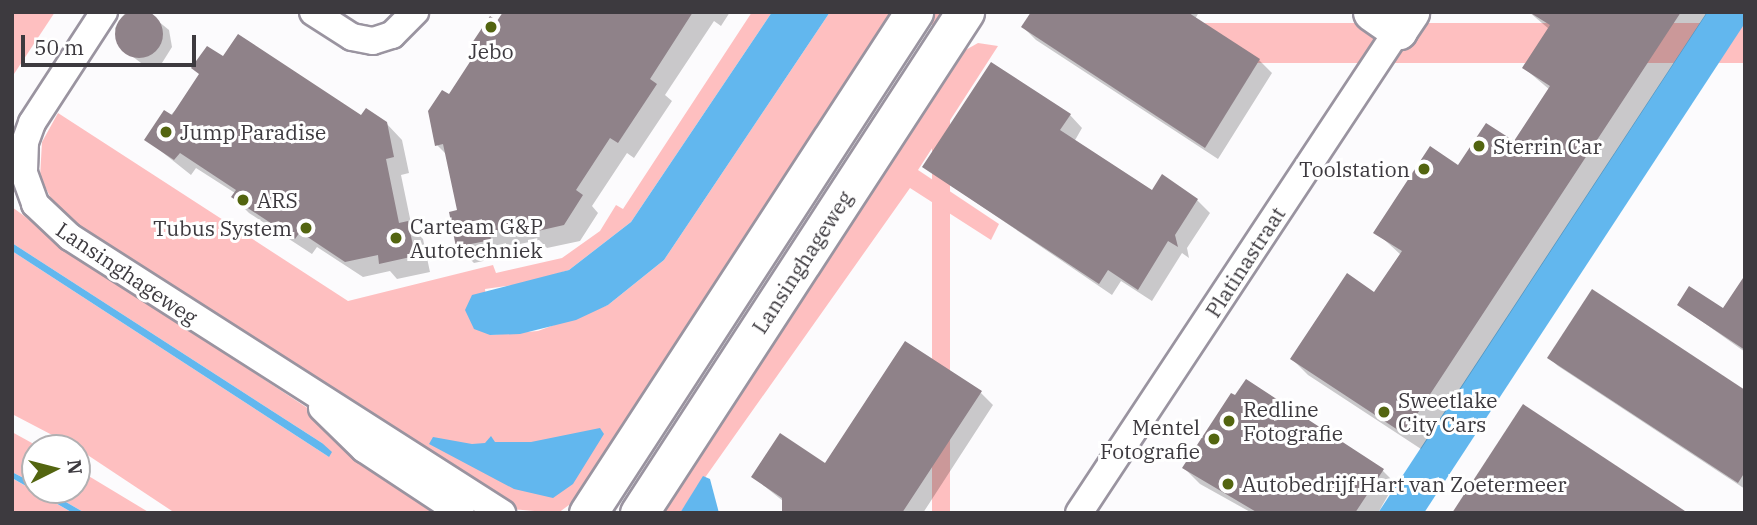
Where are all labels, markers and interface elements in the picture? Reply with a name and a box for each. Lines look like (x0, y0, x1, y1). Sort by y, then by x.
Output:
marker: Jebo (483, 19, 499, 35)
scale bar (24, 21, 200, 65)
text: 50 m (34, 33, 84, 61)
place label: Jebo (468, 38, 514, 64)
place label: Jump Paradise (180, 119, 326, 145)
marker: Jump Paradise (158, 124, 174, 140)
place label: Sterrin Car (1493, 133, 1602, 159)
marker: Sterrin Car (1471, 138, 1487, 154)
place label: Toolstation (1299, 156, 1410, 182)
marker: Toolstation (1416, 161, 1432, 177)
street label: Lansinghageweg (747, 186, 857, 338)
place label: ARS (257, 187, 298, 213)
marker: ARS (235, 192, 251, 208)
street label: Platinastraat (1200, 202, 1290, 322)
place label: Carteam G&P Autotechniek (410, 213, 543, 263)
place label: Tubus System (153, 215, 292, 241)
street label: Lansinghageweg (52, 216, 202, 330)
marker: Tubus System (298, 220, 314, 236)
marker: Carteam G&P Autotechniek (388, 230, 404, 246)
place label: Sweetlake City Cars (1398, 387, 1497, 437)
place label: Redline Fotografie (1243, 396, 1343, 446)
marker: Sweetlake City Cars (1376, 404, 1392, 420)
marker: Redline Fotografie (1221, 413, 1237, 429)
place label: Mentel Fotografie (1100, 414, 1200, 464)
marker: Mentel Fotografie (1206, 431, 1222, 447)
north arrow (21, 434, 91, 504)
text: N (62, 458, 88, 476)
place label: Autobedrijf Hart van Zoetermeer (1242, 471, 1566, 497)
marker: Autobedrijf Hart van Zoetermeer (1220, 476, 1236, 492)

